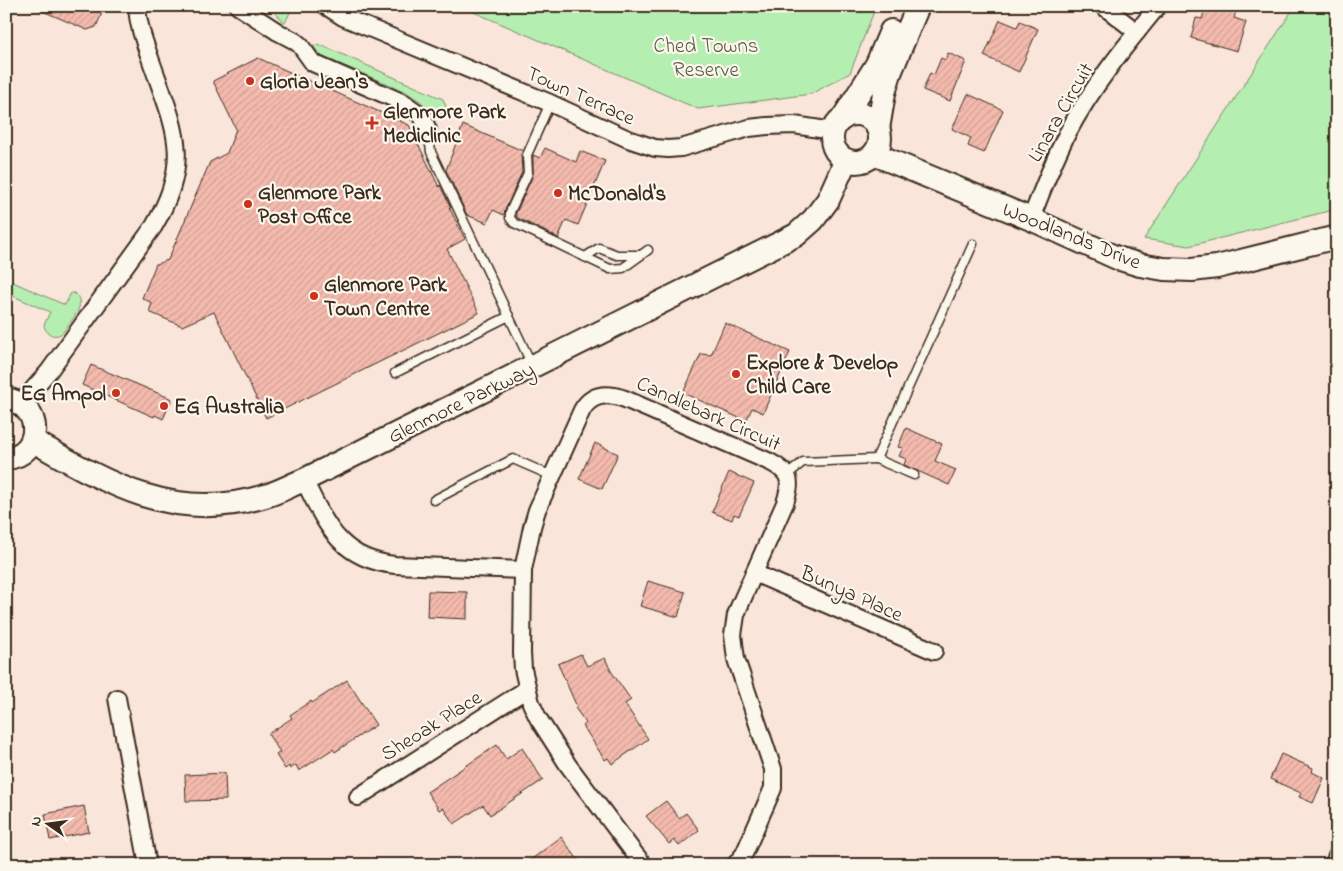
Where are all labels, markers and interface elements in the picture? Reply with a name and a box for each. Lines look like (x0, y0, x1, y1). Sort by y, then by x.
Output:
park label: Ched Towns Reserve (654, 32, 758, 86)
street label: Linara Circuit (1021, 58, 1102, 168)
street label: Town Terrace (521, 60, 640, 134)
place label: Gloria Jean's (260, 68, 369, 98)
marker: Gloria Jean's (244, 75, 256, 87)
place label: Glenmore Park Mediclinic (383, 98, 507, 152)
marker: Glenmore Park Mediclinic (365, 116, 379, 130)
place label: Glenmore Park Post Office (258, 179, 382, 233)
place label: McDonald's (568, 180, 667, 210)
marker: McDonald's (552, 187, 564, 199)
street label: Woodlands Drive (998, 195, 1145, 278)
marker: Glenmore Park Post Office (242, 198, 254, 210)
place label: Glenmore Park Town Centre (324, 271, 448, 325)
marker: Glenmore Park Town Centre (308, 290, 320, 302)
place label: Explore & Develop Child Care (746, 349, 898, 403)
street label: Glenmore Parkway (384, 355, 541, 454)
marker: Explore & Develop Child Care (730, 368, 742, 380)
street label: Candlebark Circuit (631, 370, 785, 460)
place label: EG Ampol (20, 380, 106, 410)
marker: EG Ampol (110, 387, 122, 399)
place label: EG Australia (174, 393, 284, 423)
marker: EG Australia (158, 400, 170, 412)
street label: Bunya Place (793, 559, 908, 633)
street label: Sheoak Place (376, 683, 489, 770)
north arrow (22, 798, 72, 848)
text: N (26, 814, 48, 828)

